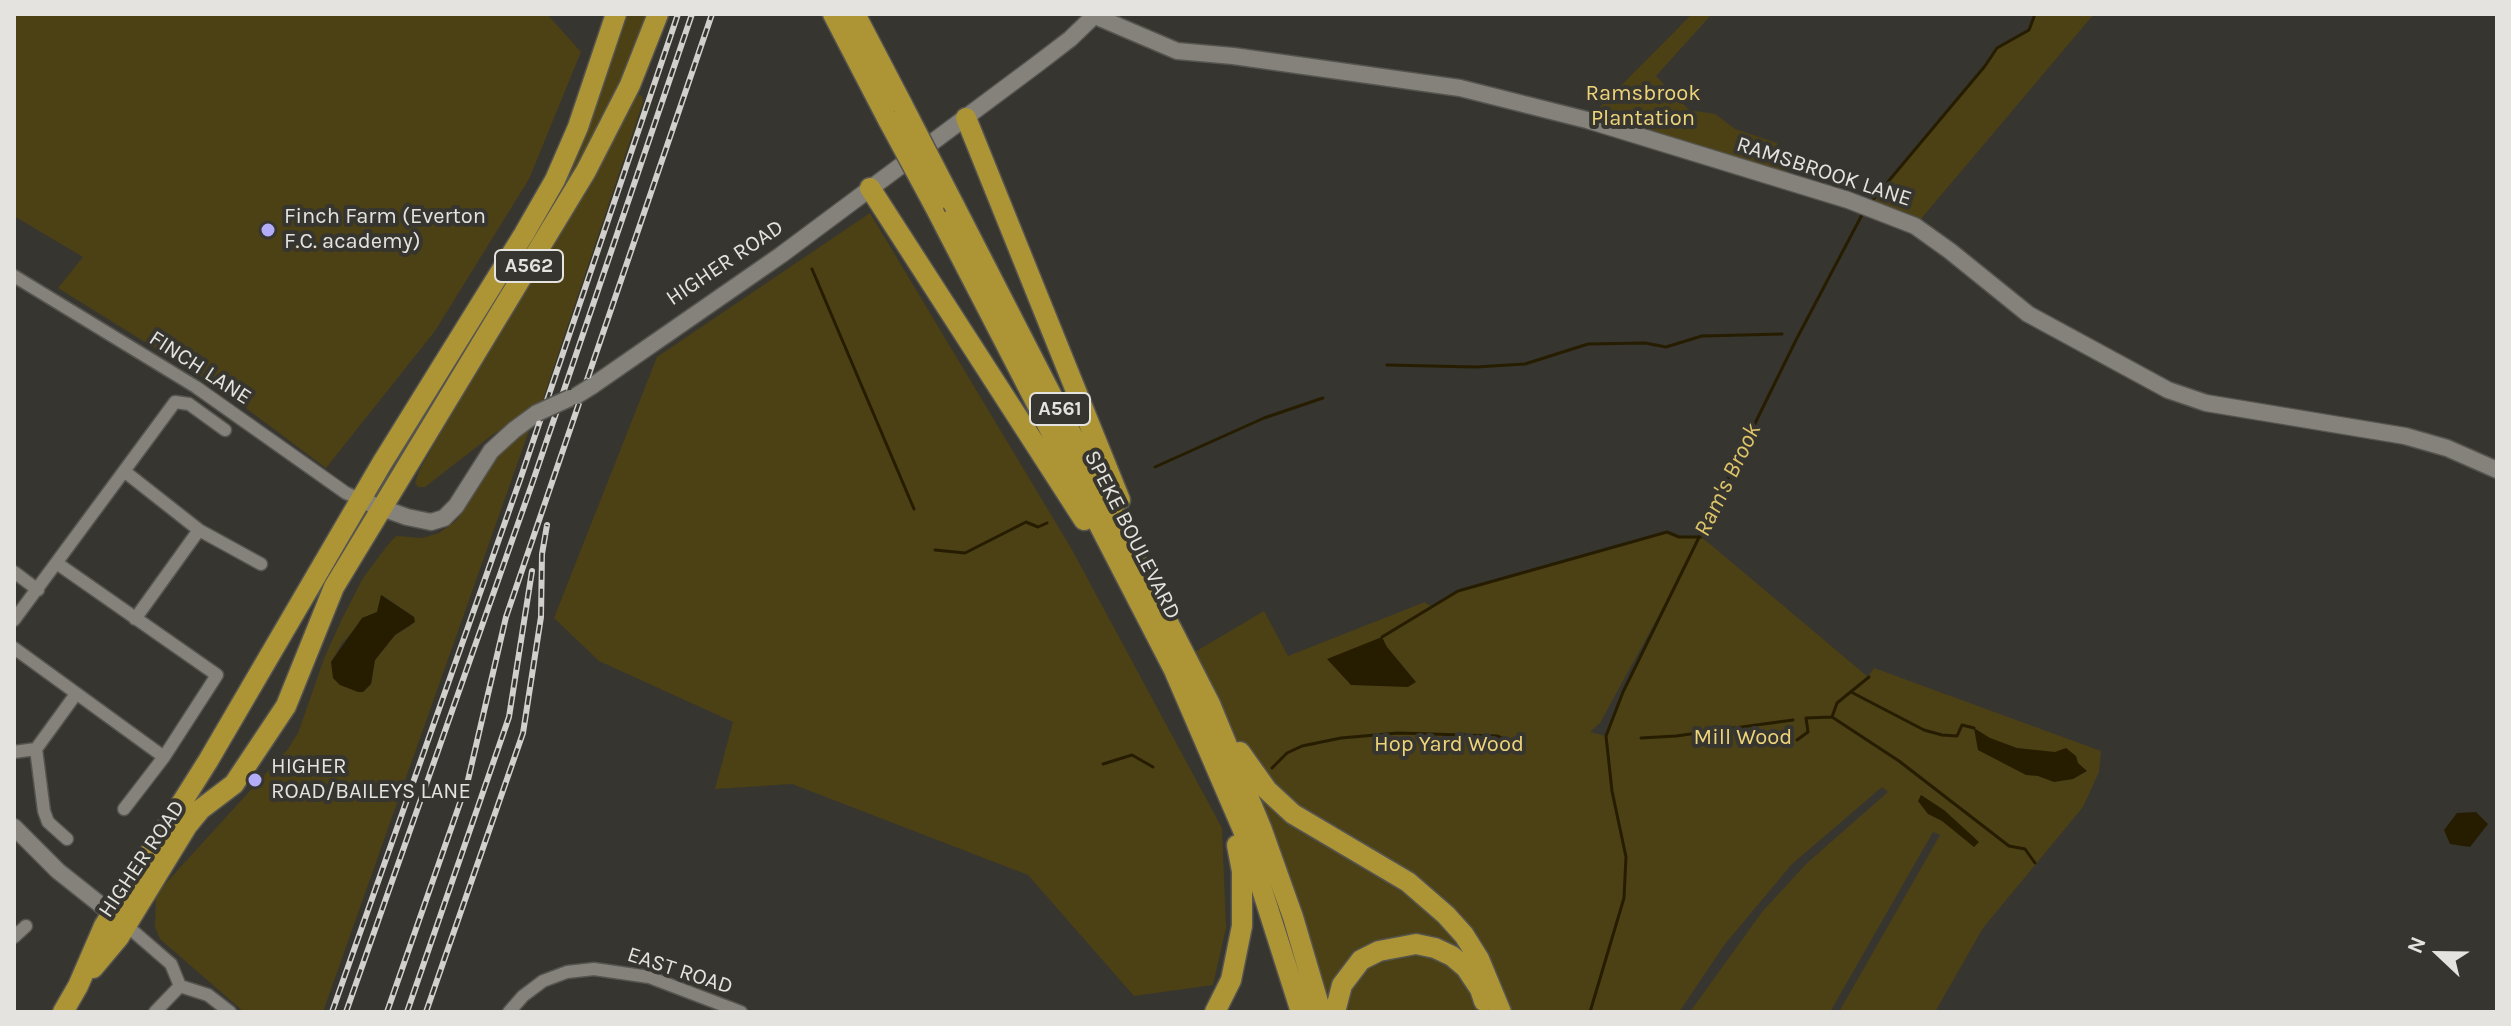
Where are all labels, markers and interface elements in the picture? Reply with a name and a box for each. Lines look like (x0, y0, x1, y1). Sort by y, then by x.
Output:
park label: Ramsbrook Plantation (1585, 81, 1701, 132)
street label: RAMSBROOK LANE (1733, 131, 1915, 213)
place label: Finch Farm (Everton F.C. academy) (284, 204, 486, 256)
street label: HIGHER ROAD (661, 214, 789, 312)
marker: Finch Farm (Everton F.C. academy) (259, 221, 277, 239)
road number: A562 (495, 250, 563, 282)
street label: FINCH LANE (144, 325, 256, 411)
road number: A561 (1030, 393, 1090, 425)
water label: Ram's Brook (1688, 419, 1768, 541)
street label: SPEKE BOULEVARD (1078, 446, 1186, 624)
park label: Mill Wood (1694, 725, 1792, 751)
park label: Hop Yard Wood (1374, 732, 1524, 758)
place label: HIGHER ROAD/BAILEYS LANE (271, 754, 471, 806)
marker: HIGHER ROAD/BAILEYS LANE (246, 771, 264, 789)
street label: HIGHER ROAD (93, 795, 191, 923)
north arrow (2399, 914, 2479, 994)
text: N (2402, 933, 2432, 957)
street label: EAST ROAD (624, 942, 736, 1000)

